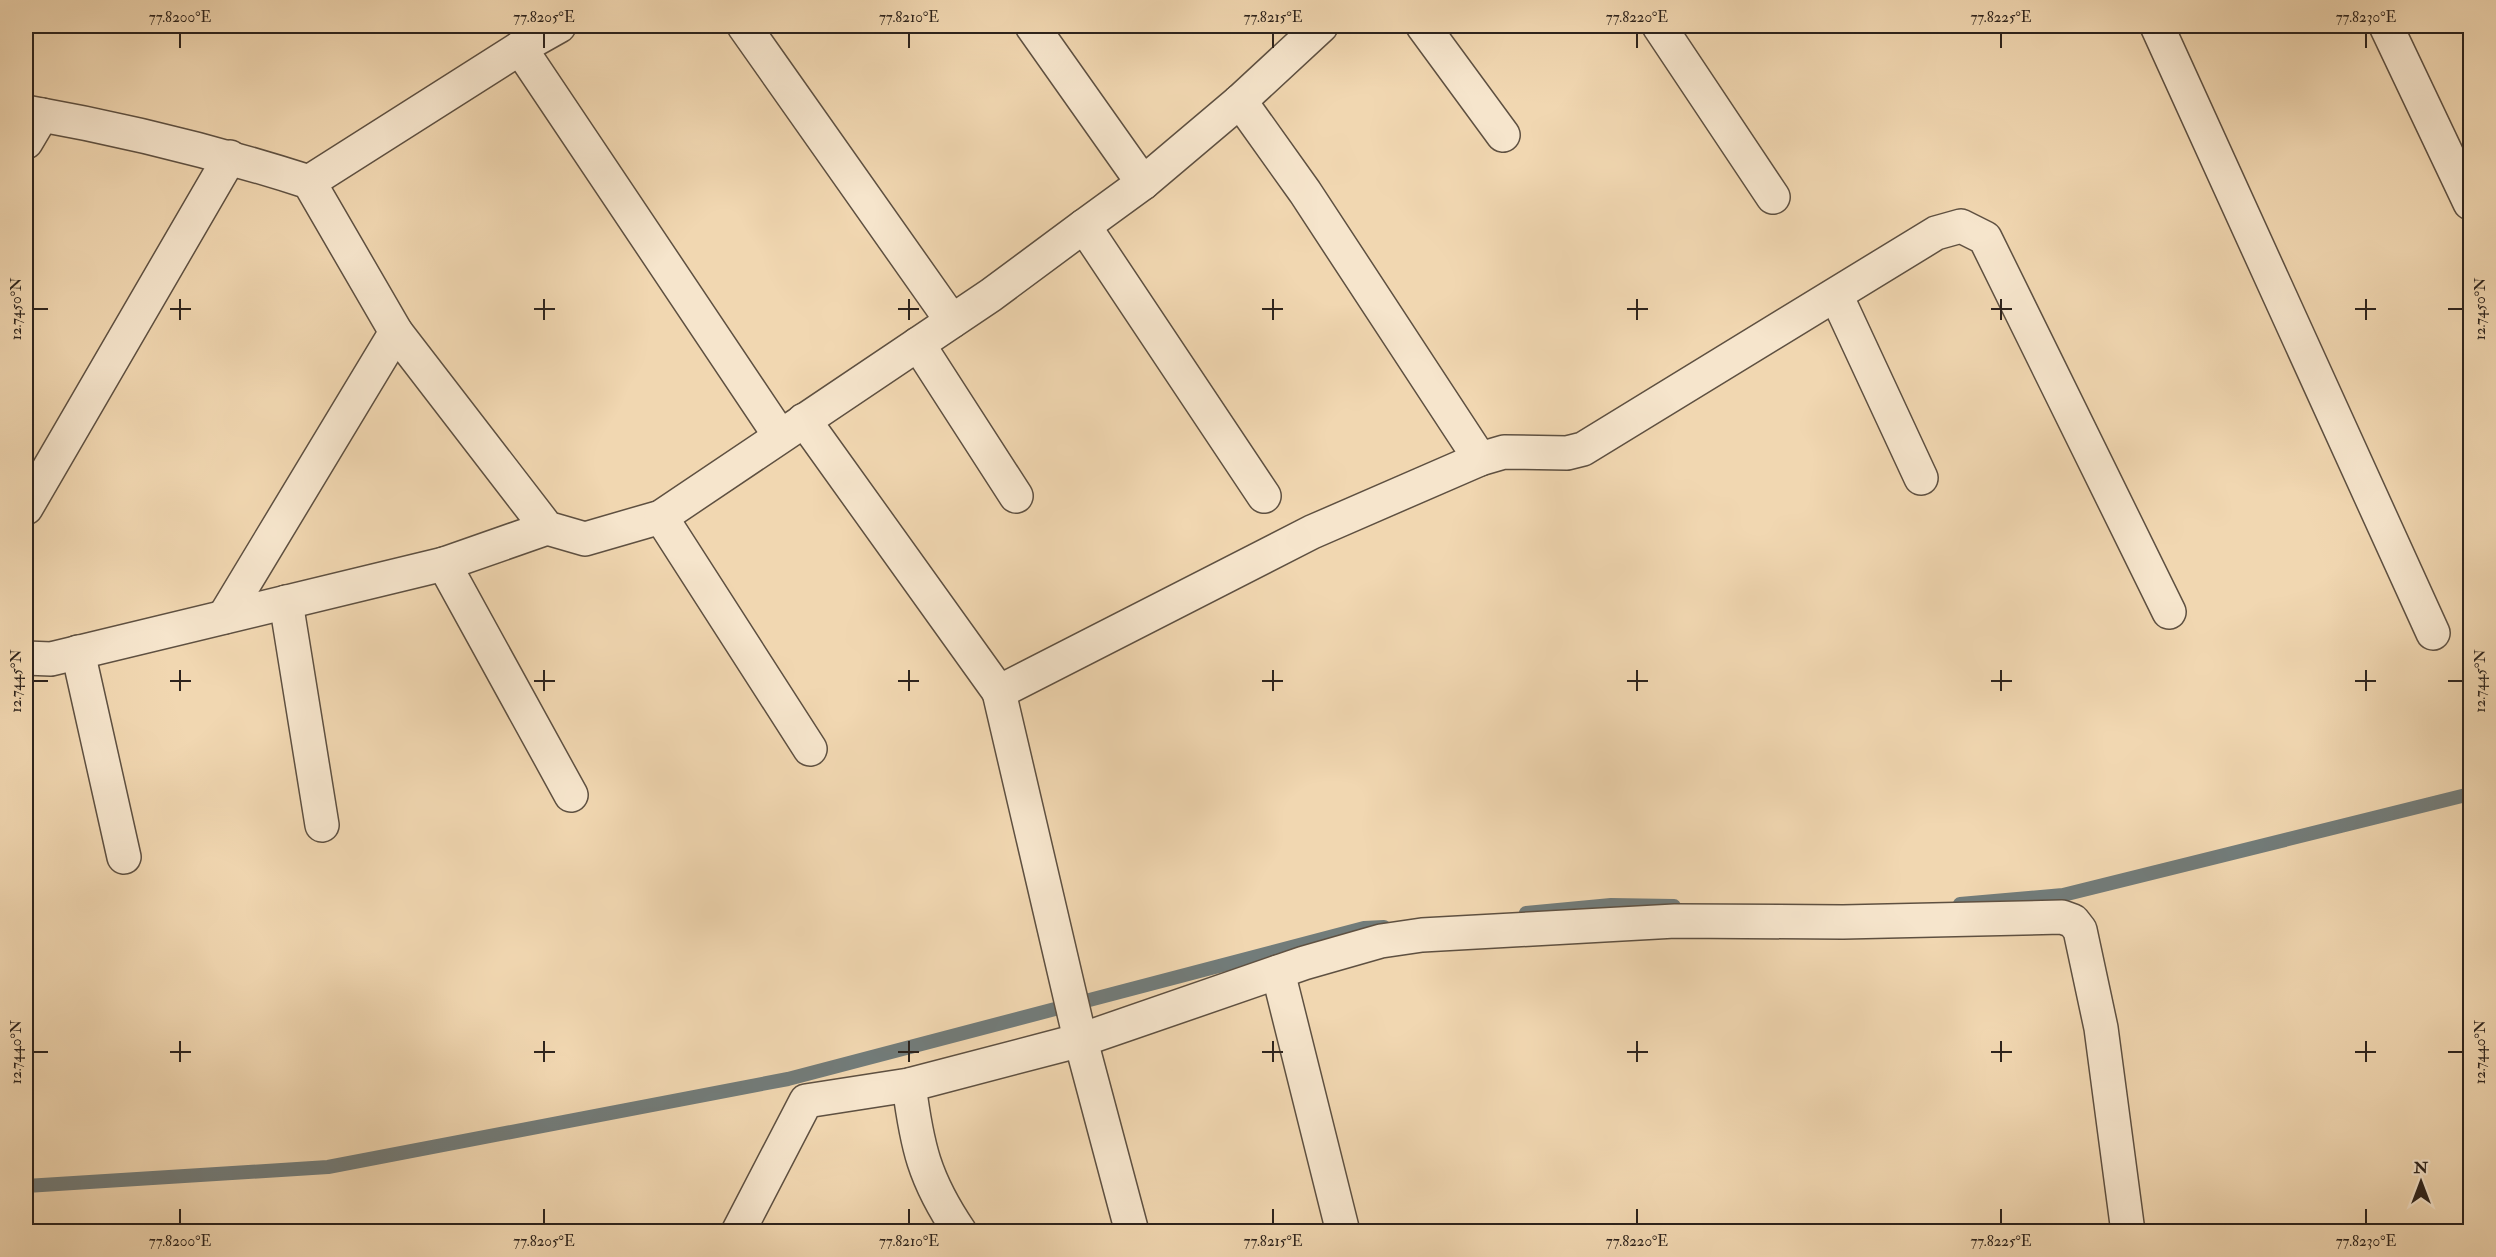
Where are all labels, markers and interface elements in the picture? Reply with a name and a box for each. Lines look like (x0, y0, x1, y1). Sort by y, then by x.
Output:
text: 77.8200°E (149, 8, 211, 27)
text: 77.8205°E (513, 8, 575, 27)
text: 77.8210°E (879, 8, 939, 27)
text: 77.8215°E (1244, 8, 1303, 27)
text: 77.8220°E (1606, 8, 1668, 27)
text: 77.8225°E (1970, 8, 2032, 27)
text: 77.8230°E (2336, 8, 2396, 27)
text: 12.7450°N (7, 277, 26, 340)
text: 12.7450°N (2471, 277, 2490, 340)
text: 12.7445°N (7, 649, 26, 713)
text: 12.7445°N (2471, 649, 2490, 713)
text: 12.7440°N (7, 1019, 26, 1084)
text: 12.7440°N (2471, 1019, 2490, 1084)
north arrow (2391, 1152, 2451, 1212)
text: N (2413, 1158, 2429, 1178)
text: 77.8200°E (149, 1232, 211, 1251)
text: 77.8205°E (513, 1232, 575, 1251)
text: 77.8210°E (879, 1232, 939, 1251)
text: 77.8215°E (1244, 1232, 1303, 1251)
text: 77.8220°E (1606, 1232, 1668, 1251)
text: 77.8225°E (1970, 1232, 2032, 1251)
text: 77.8230°E (2336, 1232, 2396, 1251)

